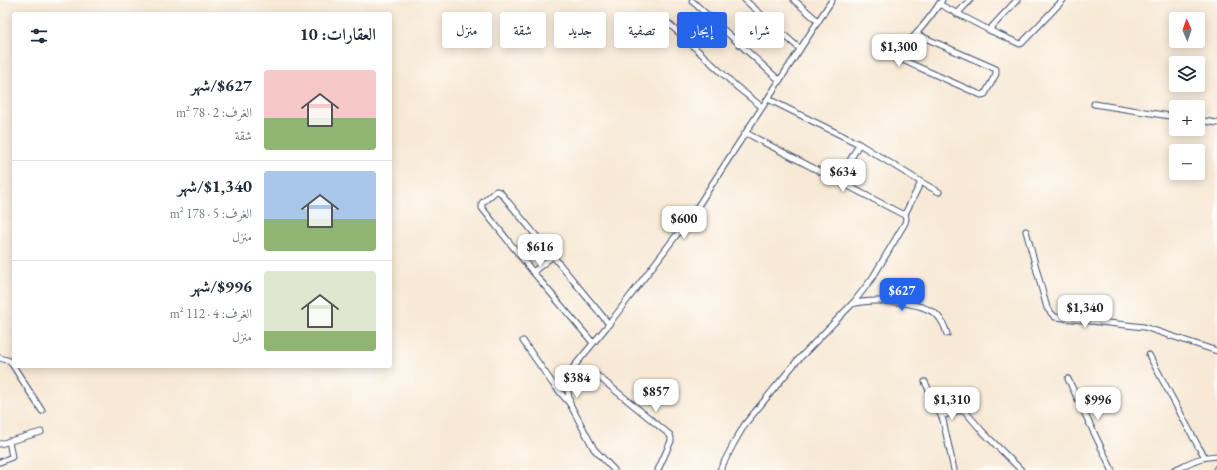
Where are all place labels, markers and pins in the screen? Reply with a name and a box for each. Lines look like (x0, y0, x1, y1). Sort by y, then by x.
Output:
pin: $1,300 (866, 34, 932, 68)
pin: $634 (819, 159, 867, 193)
pin: $600 (660, 206, 708, 240)
pin: $616 (516, 234, 564, 268)
pin: $627 (878, 278, 926, 312)
pin: $1,340 (1052, 295, 1118, 329)
pin: $384 (553, 365, 601, 399)
pin: $857 (632, 379, 680, 413)
pin: $1,310 (919, 387, 985, 421)
pin: $996 (1074, 387, 1122, 421)

